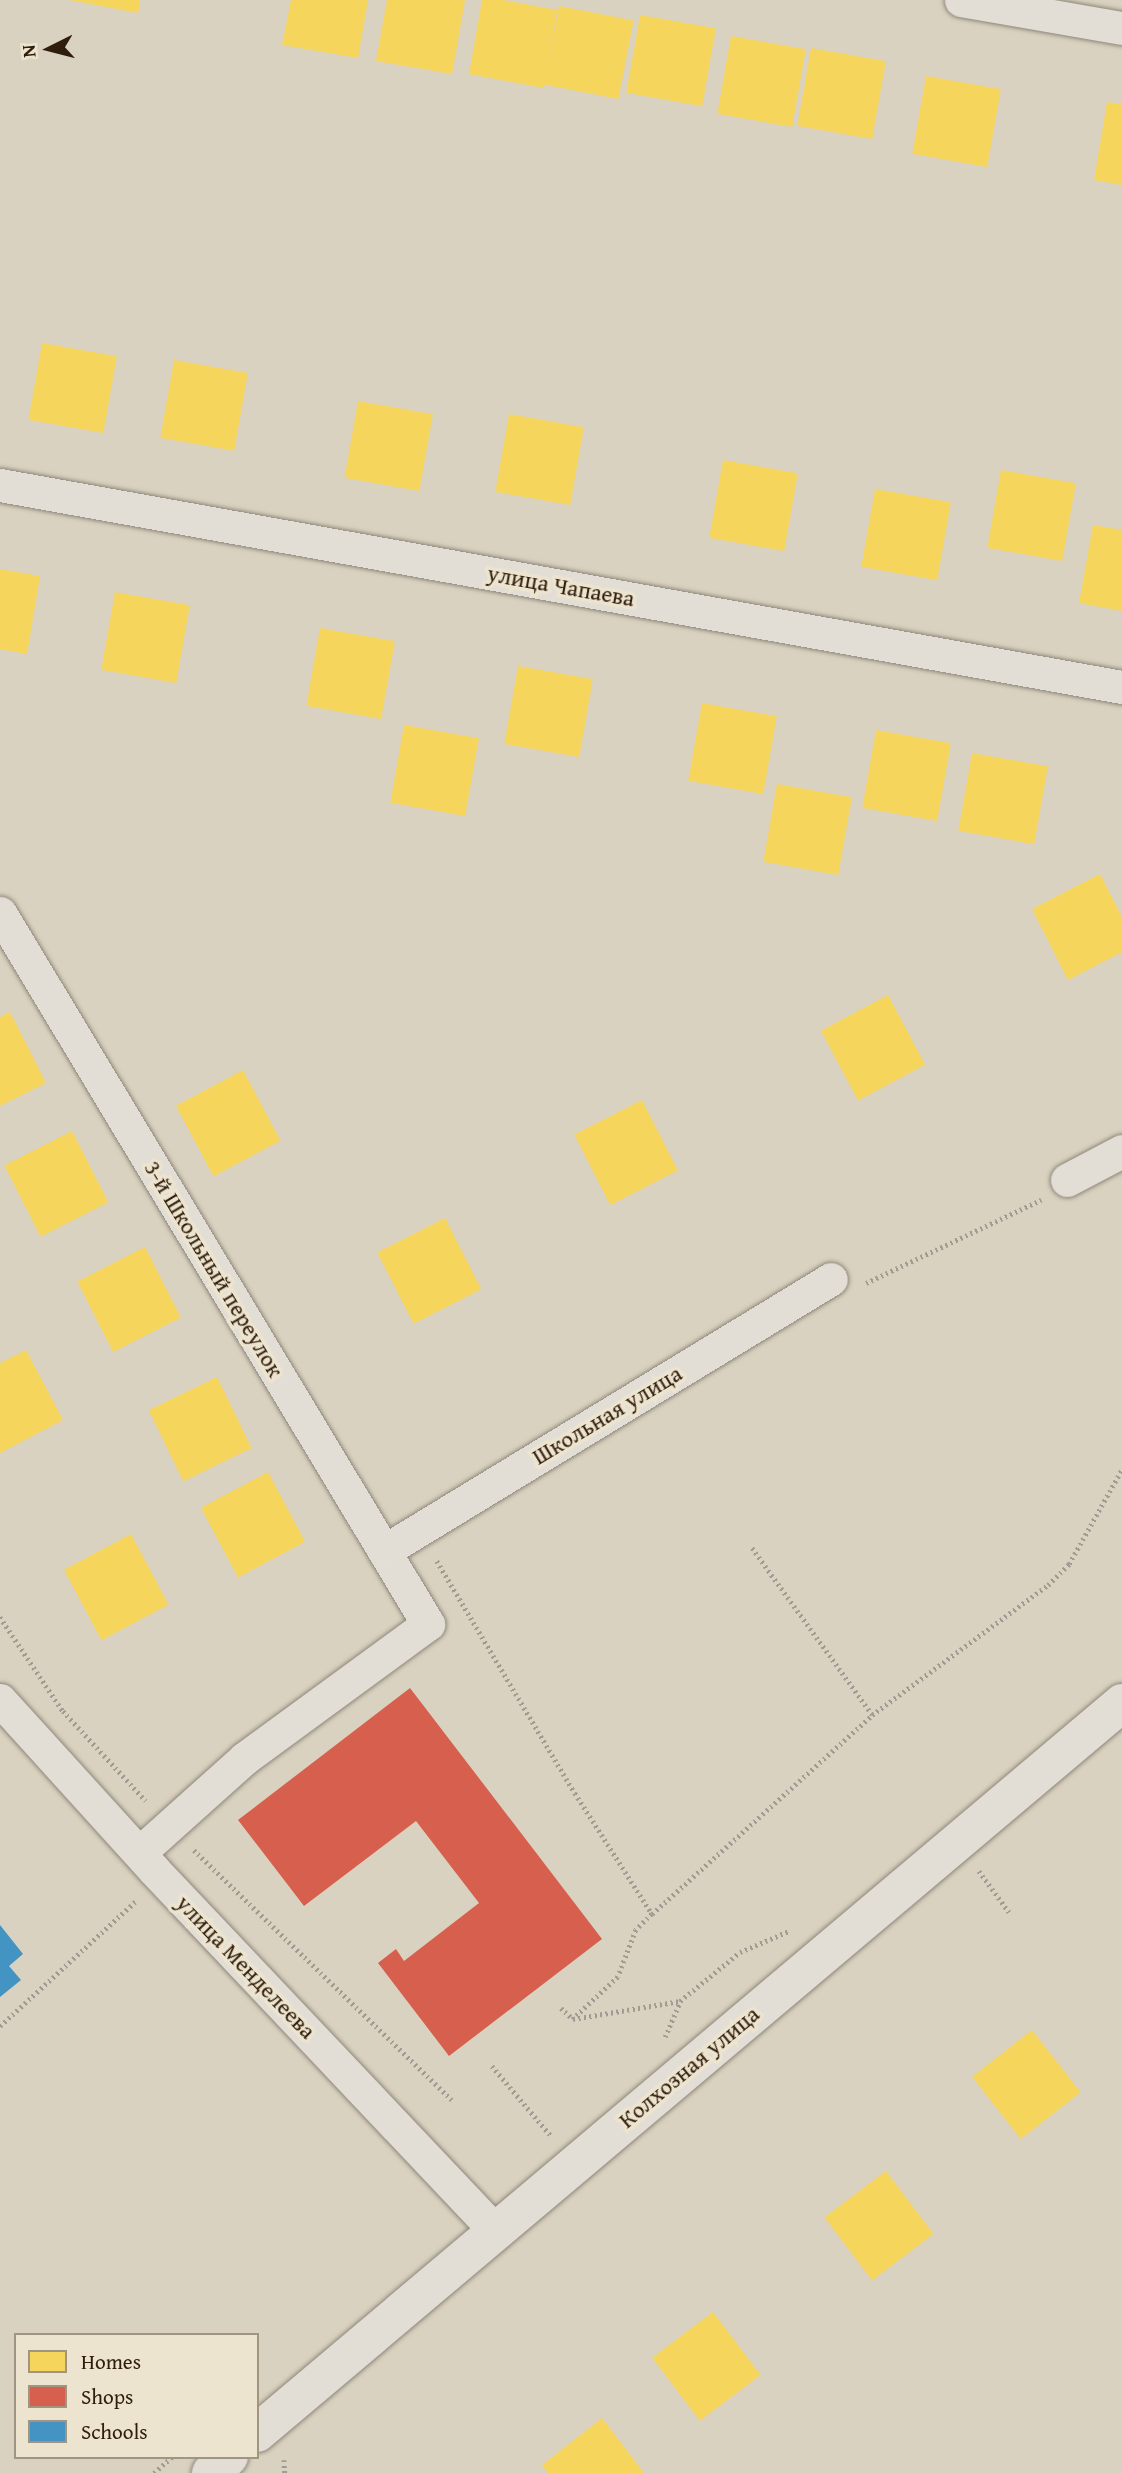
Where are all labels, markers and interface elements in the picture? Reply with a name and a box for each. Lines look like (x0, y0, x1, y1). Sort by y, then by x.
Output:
north arrow (14, 14, 84, 84)
text: N (14, 43, 43, 59)
street label: улица Чапаева (485, 559, 637, 613)
street label: 3-й Школьный переулок (138, 1156, 290, 1382)
street label: Школьная улица (527, 1359, 687, 1471)
street label: улица Менделеева (170, 1889, 322, 2045)
street label: Колхозная улица (613, 2000, 765, 2134)
legend (14, 2333, 259, 2459)
text: Homes (81, 2346, 141, 2377)
text: Shops (81, 2381, 133, 2412)
text: Schools (81, 2416, 148, 2447)

